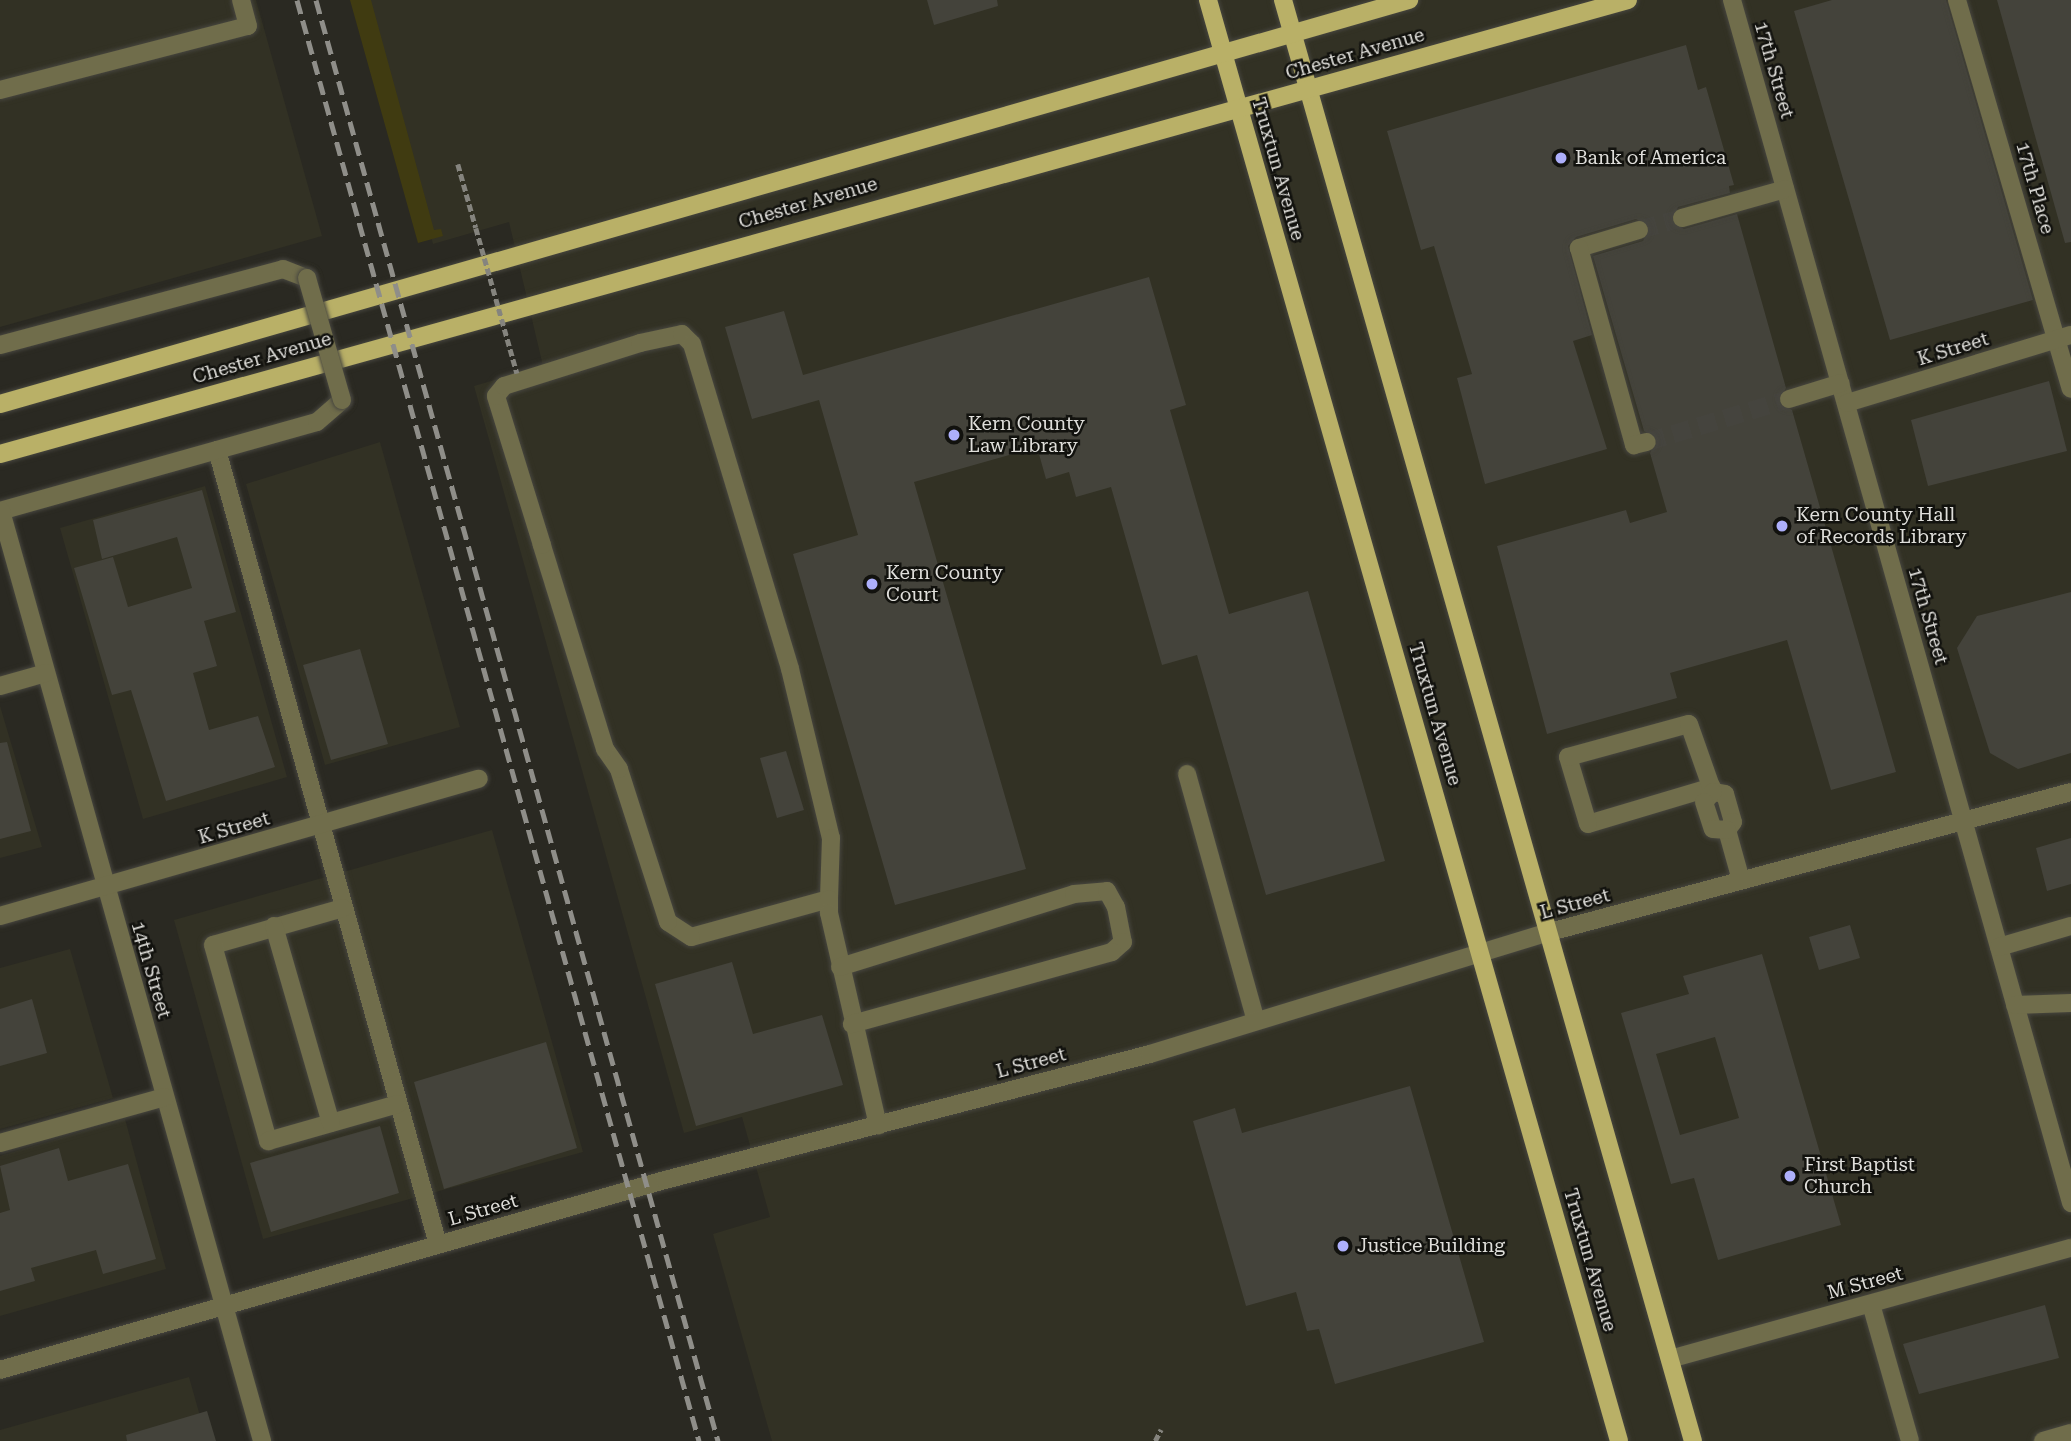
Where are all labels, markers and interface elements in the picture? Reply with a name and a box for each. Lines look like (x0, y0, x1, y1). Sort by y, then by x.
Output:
street label: 17th Street (1749, 19, 1799, 121)
street label: Chester Avenue (1283, 23, 1427, 85)
street label: Truxtun Avenue (1247, 95, 1309, 243)
street label: 17th Place (2011, 139, 2059, 237)
place label: Bank of America (1575, 147, 1726, 169)
marker: Bank of America (1553, 150, 1569, 166)
street label: Chester Avenue (736, 172, 880, 234)
street label: Chester Avenue (190, 327, 334, 389)
street label: K Street (1915, 327, 1991, 371)
place label: Kern County Law Library (968, 413, 1085, 457)
marker: Kern County Law Library (946, 427, 962, 443)
place label: Kern County Hall of Records Library (1796, 504, 1966, 548)
marker: Kern County Hall of Records Library (1774, 518, 1790, 534)
place label: Kern County Court (886, 562, 1003, 606)
street label: 17th Street (1903, 565, 1953, 667)
marker: Kern County Court (864, 576, 880, 592)
street label: Truxtun Avenue (1404, 640, 1466, 788)
street label: K Street (196, 807, 272, 849)
street label: L Street (1538, 884, 1612, 924)
street label: 14th Street (126, 919, 176, 1021)
street label: L Street (994, 1043, 1068, 1083)
place label: First Baptist Church (1804, 1154, 1915, 1198)
marker: First Baptist Church (1782, 1168, 1798, 1184)
street label: Truxtun Avenue (1559, 1186, 1621, 1334)
street label: L Street (446, 1189, 520, 1231)
place label: Justice Building (1357, 1235, 1505, 1257)
marker: Justice Building (1335, 1238, 1351, 1254)
street label: M Street (1825, 1262, 1905, 1304)

